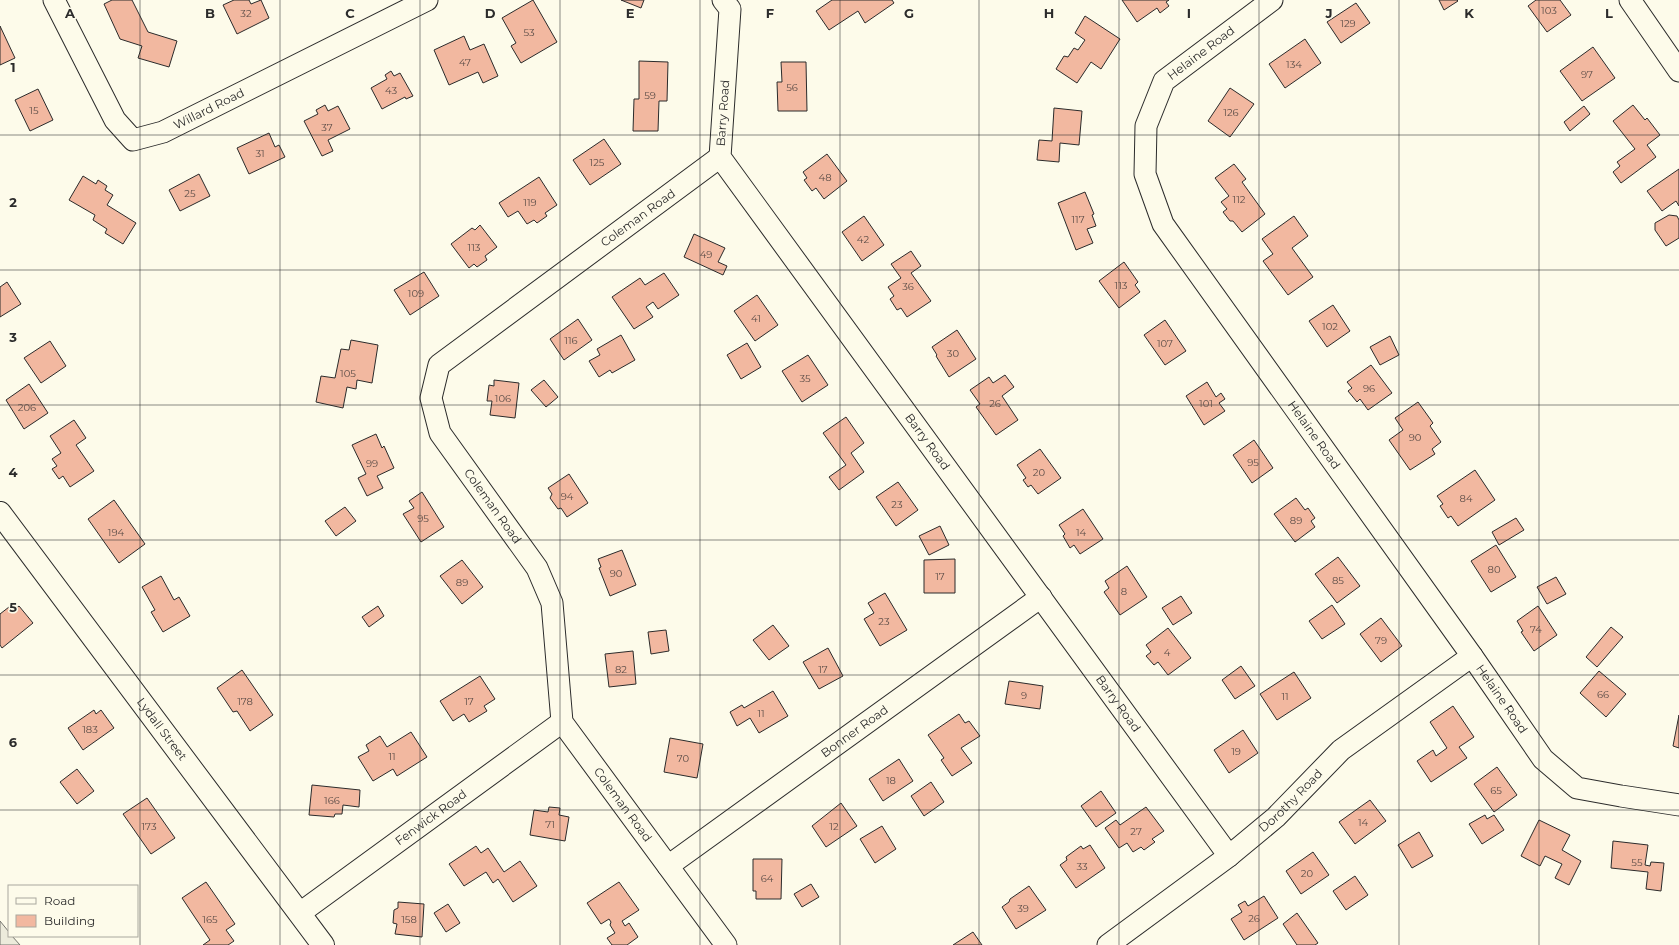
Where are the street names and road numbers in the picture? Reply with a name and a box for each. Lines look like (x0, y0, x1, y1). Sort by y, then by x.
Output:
street label: Helaine Road (1164, 22, 1237, 83)
street label: Barry Road (713, 79, 732, 147)
street label: Willard Road (171, 85, 247, 133)
street label: Coleman Road (597, 185, 678, 250)
street label: Helaine Road (1285, 398, 1344, 472)
street label: Barry Road (902, 410, 953, 473)
street label: Coleman Road (461, 466, 525, 546)
street label: Helaine Road (1473, 661, 1531, 736)
street label: Barry Road (1093, 672, 1144, 735)
street label: Lydall Street (134, 695, 190, 763)
street label: Bonner Road (818, 702, 891, 760)
street label: Coleman Road (591, 764, 656, 845)
street label: Dorothy Road (1255, 766, 1325, 835)
street label: Fenwick Road (392, 786, 469, 848)

